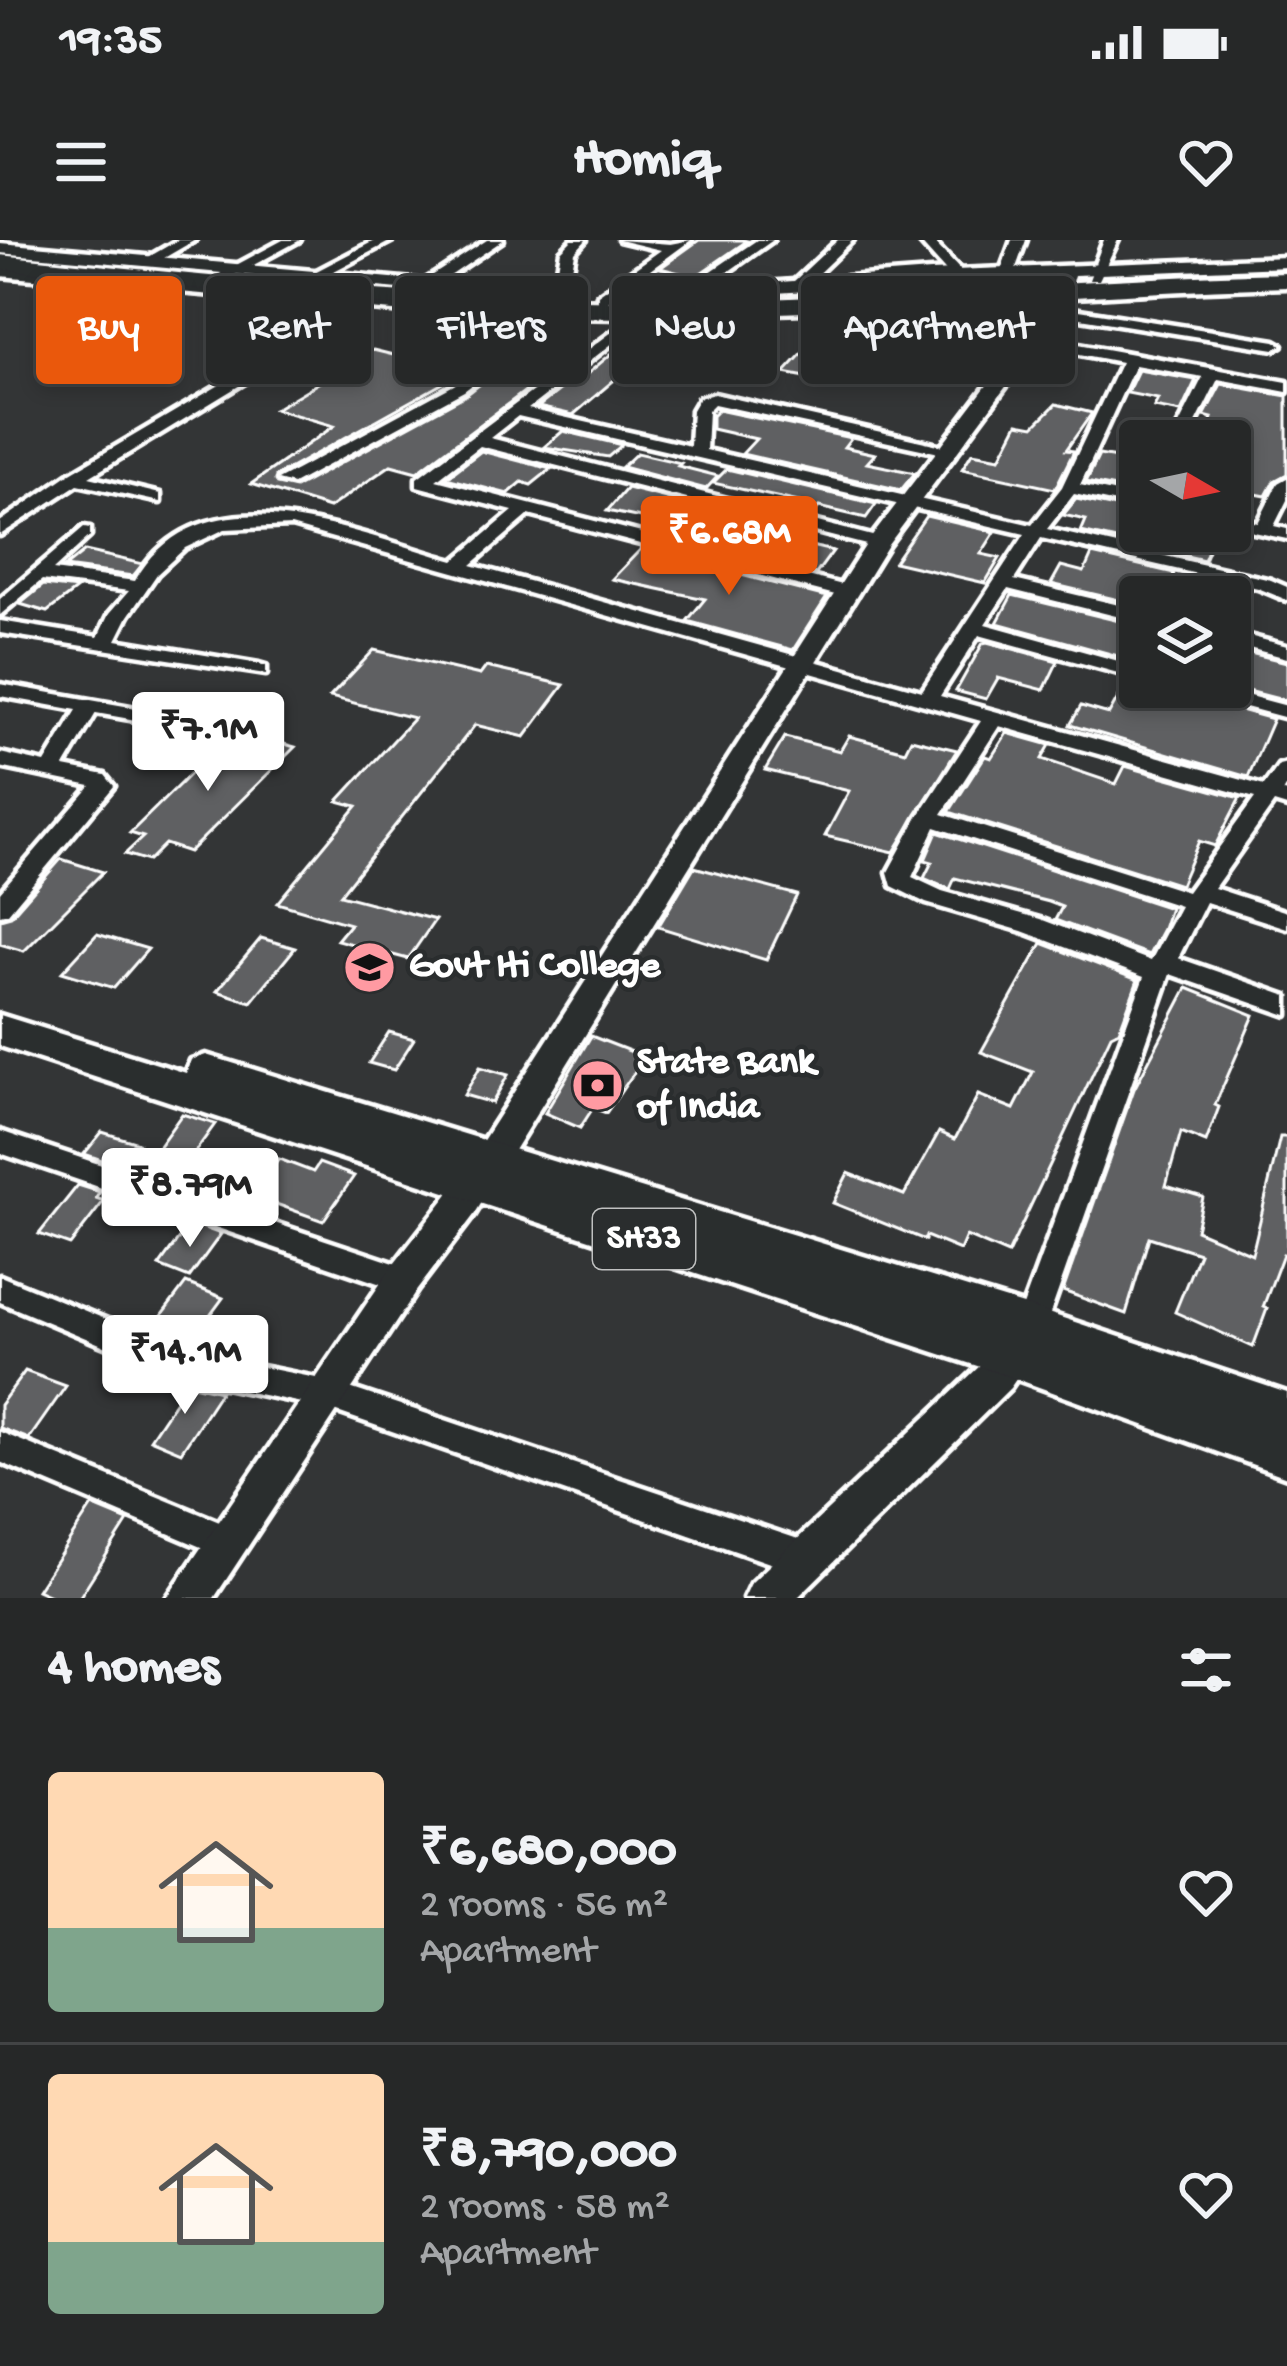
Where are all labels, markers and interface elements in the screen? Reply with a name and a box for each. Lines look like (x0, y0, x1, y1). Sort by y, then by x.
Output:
text: 19:35 (60, 16, 162, 69)
icon: menu (48, 129, 114, 195)
icon: heart (1173, 129, 1239, 195)
text: Homiq (573, 130, 714, 194)
chip: Buy (36, 276, 182, 384)
chip: Rent (206, 276, 371, 384)
chip: Filters (395, 276, 588, 384)
chip: New (612, 276, 777, 384)
chip: Apartment (801, 276, 1075, 384)
north arrow (1119, 420, 1251, 552)
map controls (1119, 420, 1251, 708)
pin: ₹6.68M (631, 496, 827, 598)
text: ₹6.68M (668, 512, 790, 558)
button: layers (1119, 576, 1251, 708)
pin: ₹7.1M (124, 692, 292, 794)
text: ₹7.1M (159, 708, 257, 754)
school or university icon: Govt Iti College (342, 940, 398, 996)
place label: Govt Iti College (409, 945, 662, 991)
place label: State Bank of India (636, 1041, 820, 1132)
bank icon: State Bank of India (570, 1058, 626, 1114)
pin: ₹8.79M (92, 1148, 288, 1250)
text: ₹8.79M (129, 1164, 251, 1210)
road number: SH33 (593, 1209, 695, 1269)
pin: ₹14.1M (87, 1315, 283, 1417)
text: ₹14.1M (129, 1331, 241, 1377)
icon: filters (1173, 1637, 1239, 1703)
text: 4 homes (48, 1640, 219, 1700)
icon: home (144, 1820, 288, 1964)
text: ₹6,680,000 (420, 1824, 677, 1884)
icon: heart (1173, 1859, 1239, 1925)
text: 2 rooms · 56 m² (420, 1884, 668, 1930)
text: Apartment (420, 1930, 596, 1976)
icon: home (144, 2122, 288, 2266)
text: ₹8,790,000 (420, 2126, 677, 2186)
icon: heart (1173, 2161, 1239, 2227)
text: 2 rooms · 58 m² (420, 2186, 670, 2232)
text: Apartment (420, 2232, 596, 2278)

